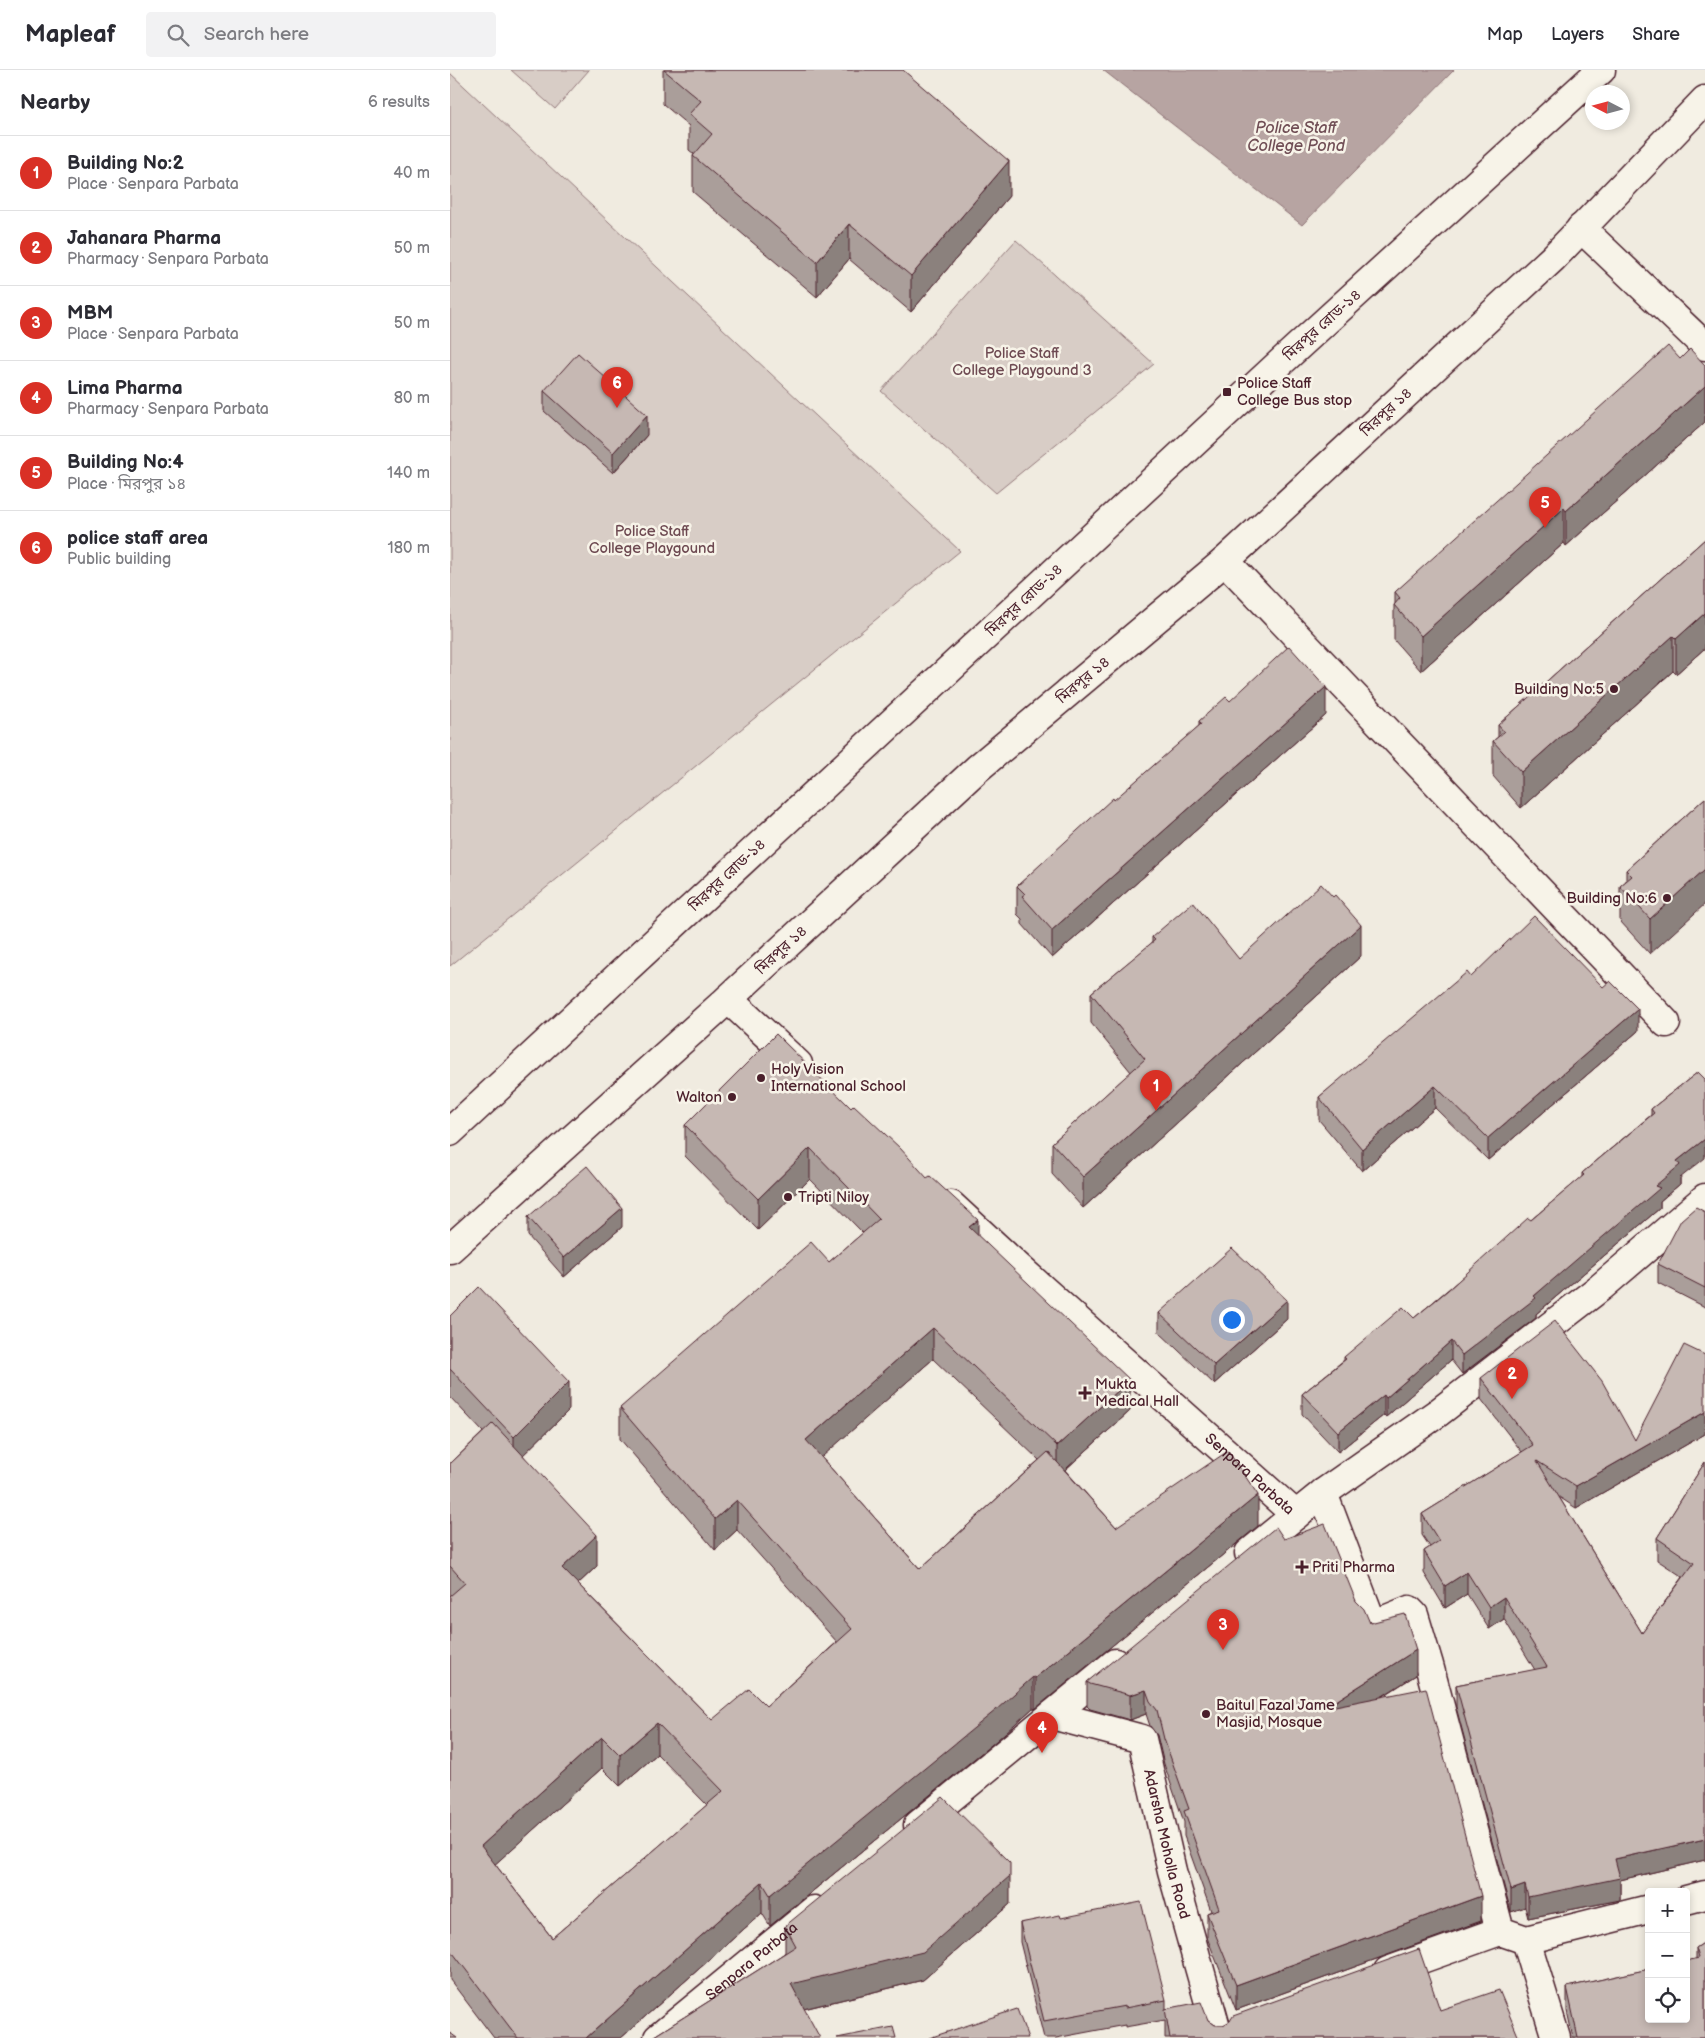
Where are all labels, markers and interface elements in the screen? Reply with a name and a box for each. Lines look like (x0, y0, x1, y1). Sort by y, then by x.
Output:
search box (146, 12, 496, 57)
text: Mapleaf (25, 20, 116, 49)
icon: search (164, 21, 192, 49)
text: Search here (204, 23, 309, 46)
text: Map (1487, 24, 1523, 45)
text: Layers (1551, 24, 1604, 45)
text: Share (1632, 24, 1680, 45)
north arrow (1585, 85, 1630, 130)
text: Nearby (20, 90, 90, 115)
text: 6 results (368, 93, 430, 112)
water label: Police Staff College Pond (1247, 119, 1346, 156)
text: Building No:2 (67, 152, 184, 175)
text: 1 (33, 164, 39, 183)
text: 40 m (393, 164, 430, 183)
text: Place · Senpara Parbata (67, 175, 239, 194)
text: Jahanara Pharma (67, 227, 221, 250)
text: 2 (31, 239, 41, 258)
text: 50 m (394, 239, 430, 258)
text: Pharmacy · Senpara Parbata (67, 250, 269, 269)
street label: মিরপুর রোড-১৪ (1279, 285, 1365, 366)
text: MBM (67, 302, 113, 325)
text: 3 (31, 314, 41, 333)
text: 50 m (394, 314, 430, 333)
text: Place · Senpara Parbata (67, 325, 239, 344)
park label: Police Staff College Playgound 3 (952, 344, 1092, 380)
pin: 6 (601, 367, 633, 408)
place label: Police Staff College Bus stop (1237, 374, 1353, 410)
text: Lima Pharma (67, 377, 183, 400)
street label: মিরপুর ১৪ (1356, 384, 1416, 442)
marker: Police Staff College Bus stop (1221, 386, 1233, 398)
text: 4 (31, 389, 41, 408)
text: 80 m (394, 389, 430, 408)
text: Pharmacy · Senpara Parbata (67, 400, 269, 419)
text: Building No:4 (67, 451, 184, 474)
text: 5 (31, 464, 41, 483)
text: 140 m (387, 464, 430, 483)
text: Place · মিরপুর ১৪ (67, 475, 186, 494)
pin: 5 (1529, 487, 1561, 528)
park label: Police Staff College Playgound (589, 522, 715, 558)
text: police staff area (67, 527, 208, 550)
text: 6 (31, 539, 41, 558)
text: 180 m (388, 539, 430, 558)
text: Public building (67, 550, 171, 569)
street label: মিরপুর রোড-১৪ (981, 560, 1067, 641)
street label: মিরপুর ১৪ (1052, 653, 1114, 709)
place label: Building No:5 (1514, 680, 1604, 699)
marker: Building No:5 (1608, 683, 1620, 695)
street label: মিরপুর রোড-১৪ (684, 835, 770, 916)
place label: Building No:6 (1566, 889, 1657, 908)
marker: Building No:6 (1661, 892, 1673, 904)
street label: মিরপুর ১৪ (751, 922, 811, 980)
place label: Holy Vision International School (771, 1060, 906, 1096)
pin: 1 (1140, 1070, 1172, 1111)
marker: Holy Vision International School (755, 1072, 767, 1084)
place label: Walton (676, 1088, 722, 1107)
marker: Walton (726, 1091, 738, 1103)
place label: Tripti Niloy (798, 1188, 869, 1207)
marker: Tripti Niloy (782, 1191, 794, 1203)
your location (1219, 1307, 1245, 1333)
pin: 2 (1496, 1358, 1528, 1399)
place label: Mukta Medical Hall (1095, 1375, 1179, 1411)
marker: Mukta Medical Hall (1079, 1387, 1091, 1399)
street label: Senpara Parbata (1201, 1429, 1298, 1519)
place label: Priti Pharma (1312, 1558, 1395, 1577)
marker: Priti Pharma (1296, 1561, 1308, 1573)
pin: 3 (1207, 1609, 1239, 1650)
place label: Baitul Fazal Jame Masjid, Mosque (1216, 1696, 1335, 1732)
marker: Baitul Fazal Jame Masjid, Mosque (1200, 1708, 1212, 1720)
pin: 4 (1026, 1712, 1058, 1753)
street label: Adarsha Moholla Road (1139, 1767, 1194, 1921)
map controls (1645, 1888, 1690, 2023)
button: + (1645, 1888, 1690, 1933)
street label: Senpara Parbata (702, 1918, 802, 2005)
button: − (1645, 1933, 1690, 1978)
button: locate (1645, 1978, 1690, 2023)

